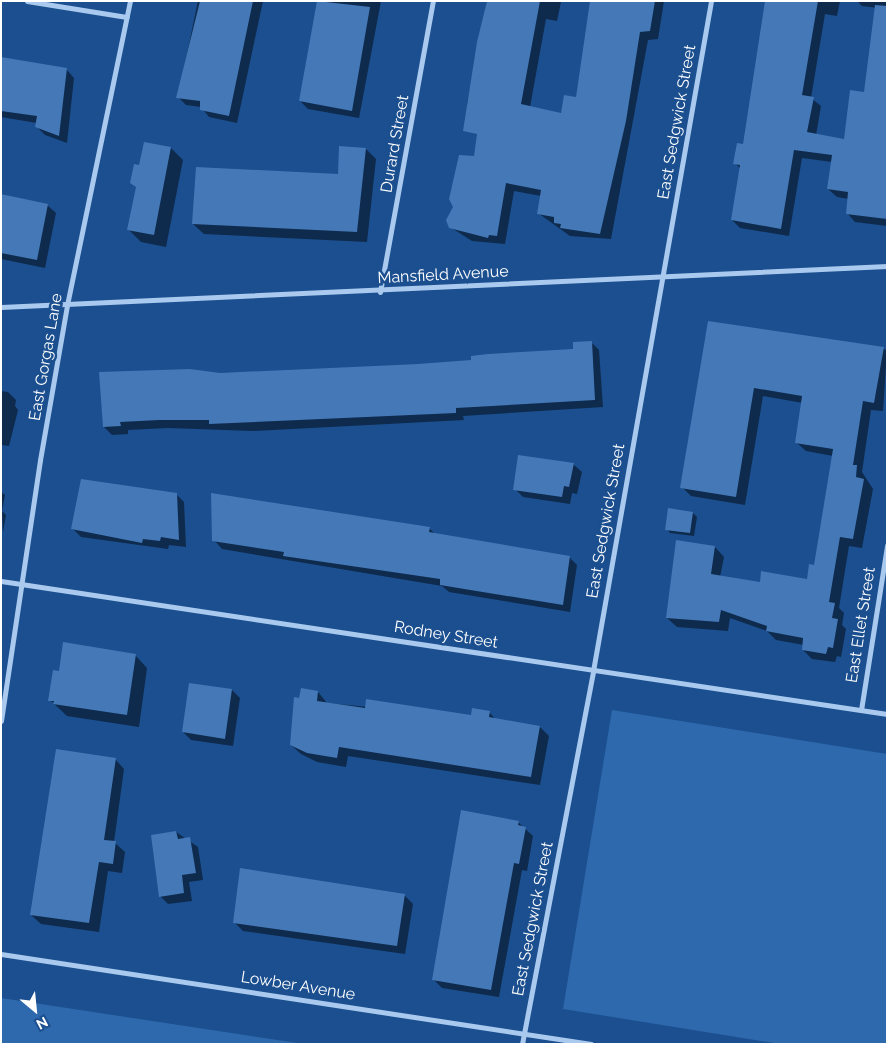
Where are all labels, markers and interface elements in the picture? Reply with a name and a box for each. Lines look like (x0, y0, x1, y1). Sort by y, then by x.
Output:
street label: East Sedgwick Street (654, 43, 700, 201)
street label: Durard Street (377, 94, 413, 194)
street label: Mansfield Avenue (377, 262, 509, 288)
street label: East Gorgas Lane (25, 292, 67, 422)
street label: East Sedgwick Street (583, 442, 629, 600)
street label: East Ellet Street (842, 566, 880, 684)
street label: Rodney Street (393, 617, 499, 653)
street label: East Sedgwick Street (509, 840, 557, 998)
street label: Lowber Avenue (239, 967, 357, 1005)
north arrow (10, 985, 60, 1035)
text: N (34, 1014, 51, 1033)

